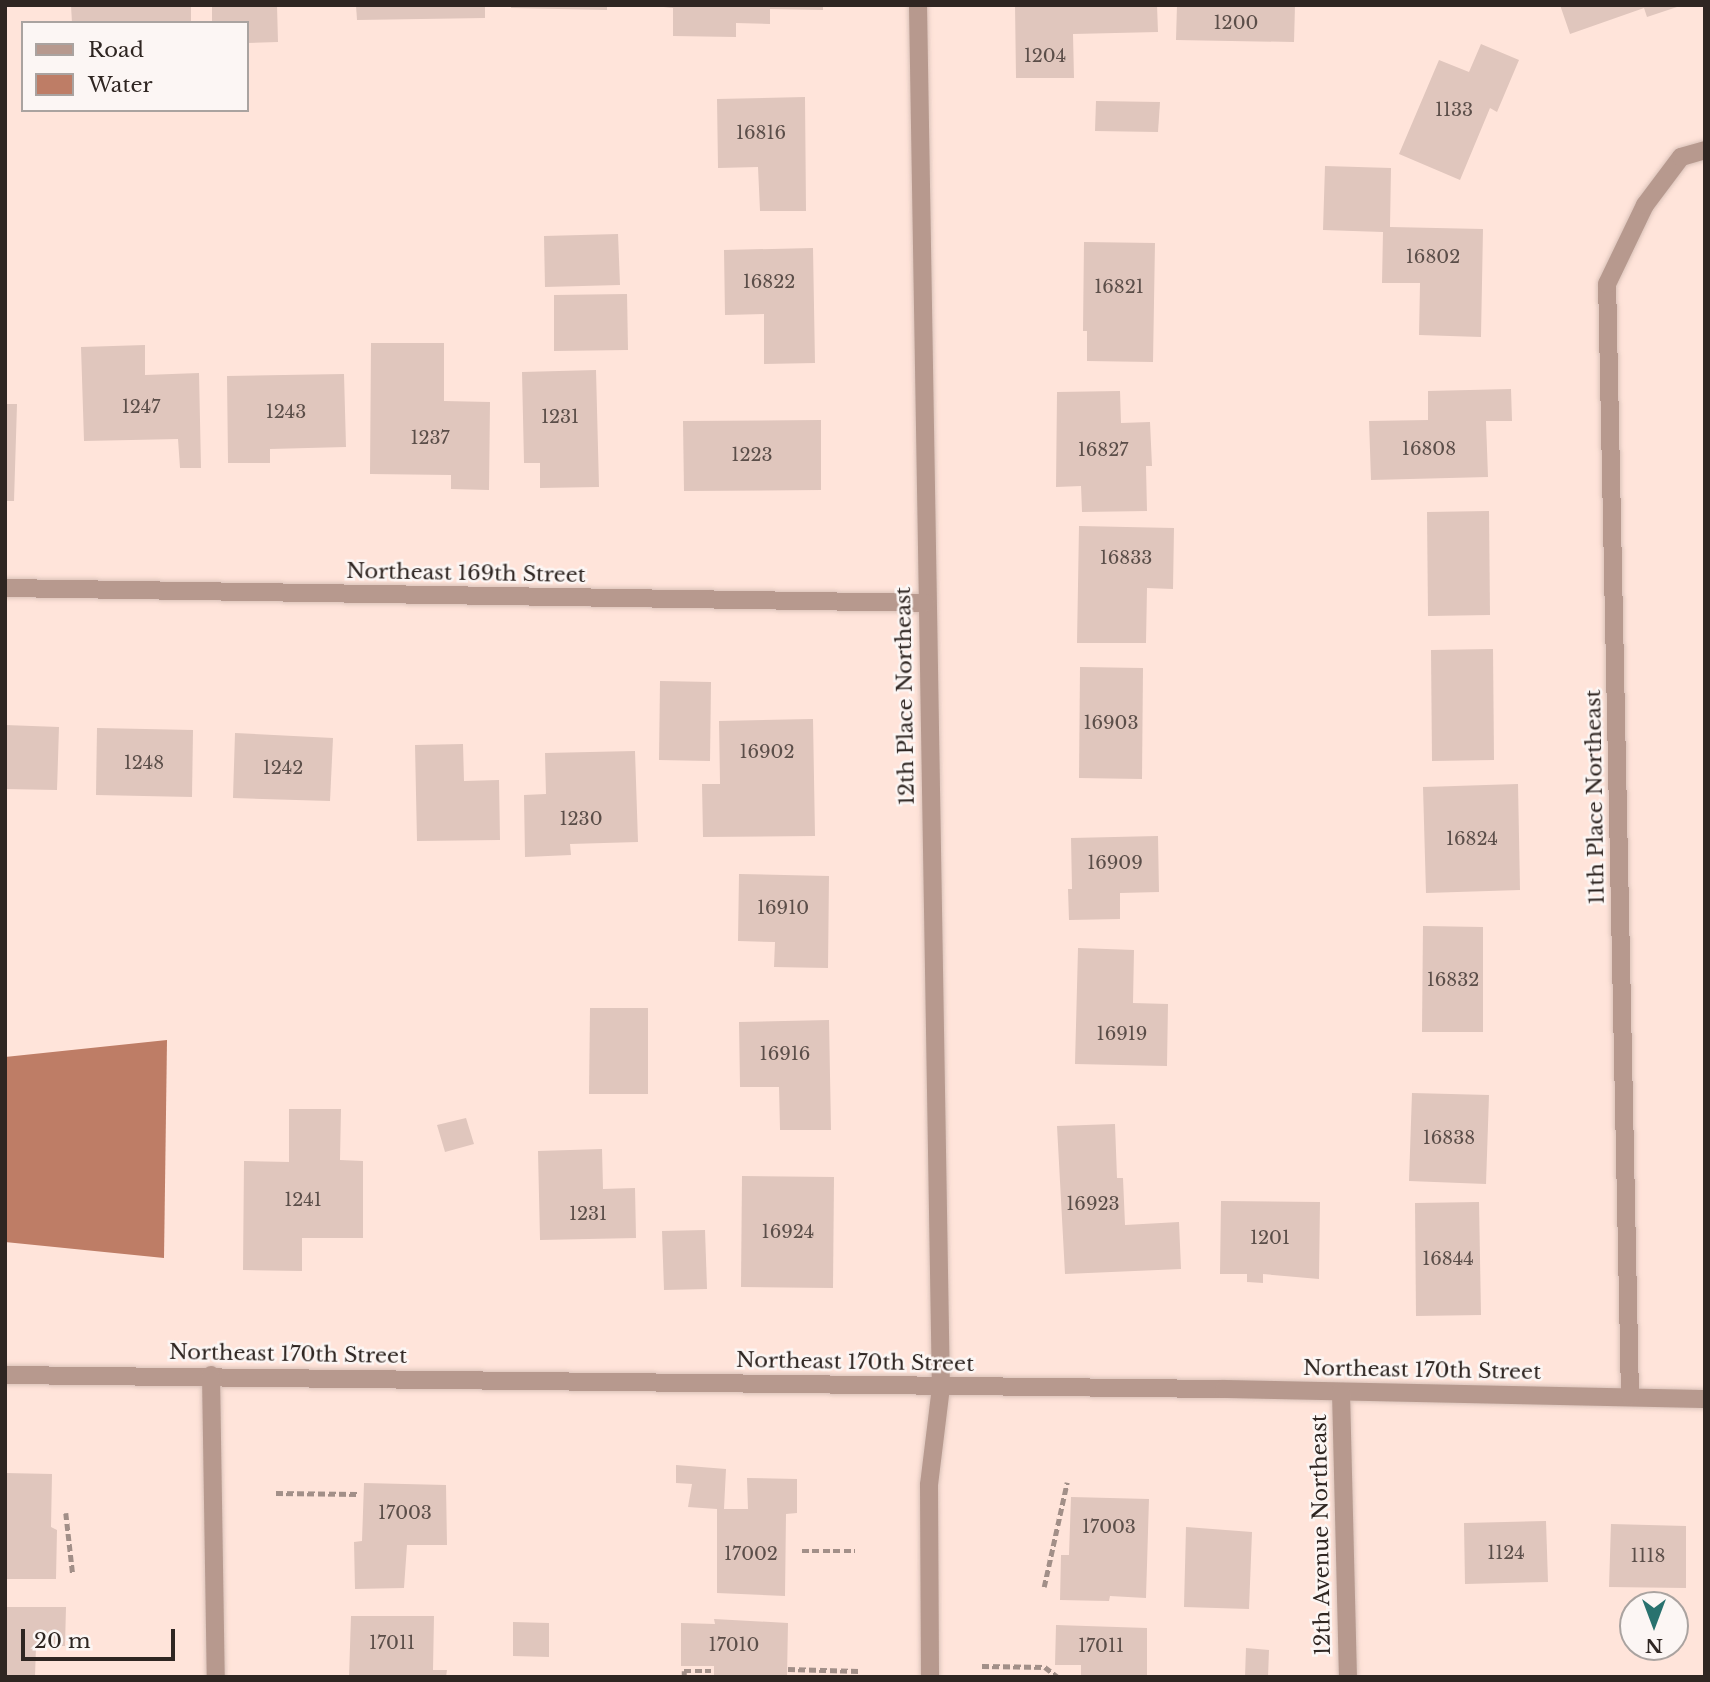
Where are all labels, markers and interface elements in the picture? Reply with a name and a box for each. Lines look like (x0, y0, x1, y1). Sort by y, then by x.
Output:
house number: 1200 (1214, 12, 1258, 34)
legend (21, 21, 248, 112)
text: Road (88, 37, 144, 63)
house number: 1204 (1024, 45, 1066, 67)
text: Water (88, 72, 152, 98)
house number: 1133 (1435, 99, 1473, 121)
house number: 16816 (736, 122, 786, 144)
house number: 16802 (1406, 246, 1460, 268)
house number: 16822 (743, 271, 795, 293)
house number: 16821 (1094, 276, 1144, 298)
house number: 1247 (122, 396, 160, 418)
house number: 1243 (266, 401, 306, 423)
house number: 1231 (541, 406, 579, 428)
house number: 1237 (410, 427, 450, 449)
house number: 16808 (1402, 438, 1456, 460)
house number: 16827 (1078, 439, 1128, 461)
house number: 1223 (731, 444, 773, 466)
house number: 16833 (1100, 547, 1152, 569)
street label: Northeast 169th Street (346, 558, 586, 588)
street label: 12th Place Northeast (890, 587, 920, 805)
street label: 11th Place Northeast (1581, 689, 1609, 905)
house number: 16903 (1083, 712, 1139, 734)
house number: 16902 (739, 741, 795, 763)
house number: 1248 (124, 752, 164, 774)
house number: 1242 (263, 757, 303, 779)
house number: 1230 (559, 808, 603, 830)
house number: 16824 (1446, 828, 1498, 850)
house number: 16909 (1087, 852, 1143, 874)
house number: 16910 (757, 897, 809, 919)
house number: 16832 (1427, 969, 1479, 991)
house number: 16919 (1097, 1023, 1147, 1045)
house number: 16916 (760, 1043, 810, 1065)
house number: 16838 (1423, 1127, 1475, 1149)
house number: 1241 (284, 1189, 322, 1211)
house number: 16923 (1066, 1193, 1120, 1215)
house number: 1231 (569, 1203, 607, 1225)
house number: 16924 (762, 1221, 814, 1243)
house number: 1201 (1250, 1227, 1290, 1249)
house number: 16844 (1422, 1248, 1474, 1270)
street label: Northeast 170th Street (169, 1339, 407, 1369)
street label: Northeast 170th Street (736, 1347, 974, 1377)
street label: Northeast 170th Street (1303, 1355, 1541, 1385)
street label: 12th Avenue Northeast (1306, 1414, 1336, 1656)
house number: 17003 (378, 1502, 432, 1524)
house number: 17003 (1082, 1516, 1136, 1538)
house number: 1124 (1487, 1542, 1525, 1564)
house number: 17002 (724, 1543, 778, 1565)
house number: 1118 (1631, 1545, 1665, 1567)
north arrow (1619, 1591, 1689, 1661)
scale bar (24, 1616, 178, 1660)
text: 20 m (34, 1628, 91, 1654)
house number: 17011 (369, 1632, 415, 1654)
house number: 17010 (709, 1634, 759, 1656)
text: N (1645, 1634, 1663, 1657)
house number: 17011 (1078, 1635, 1124, 1657)

